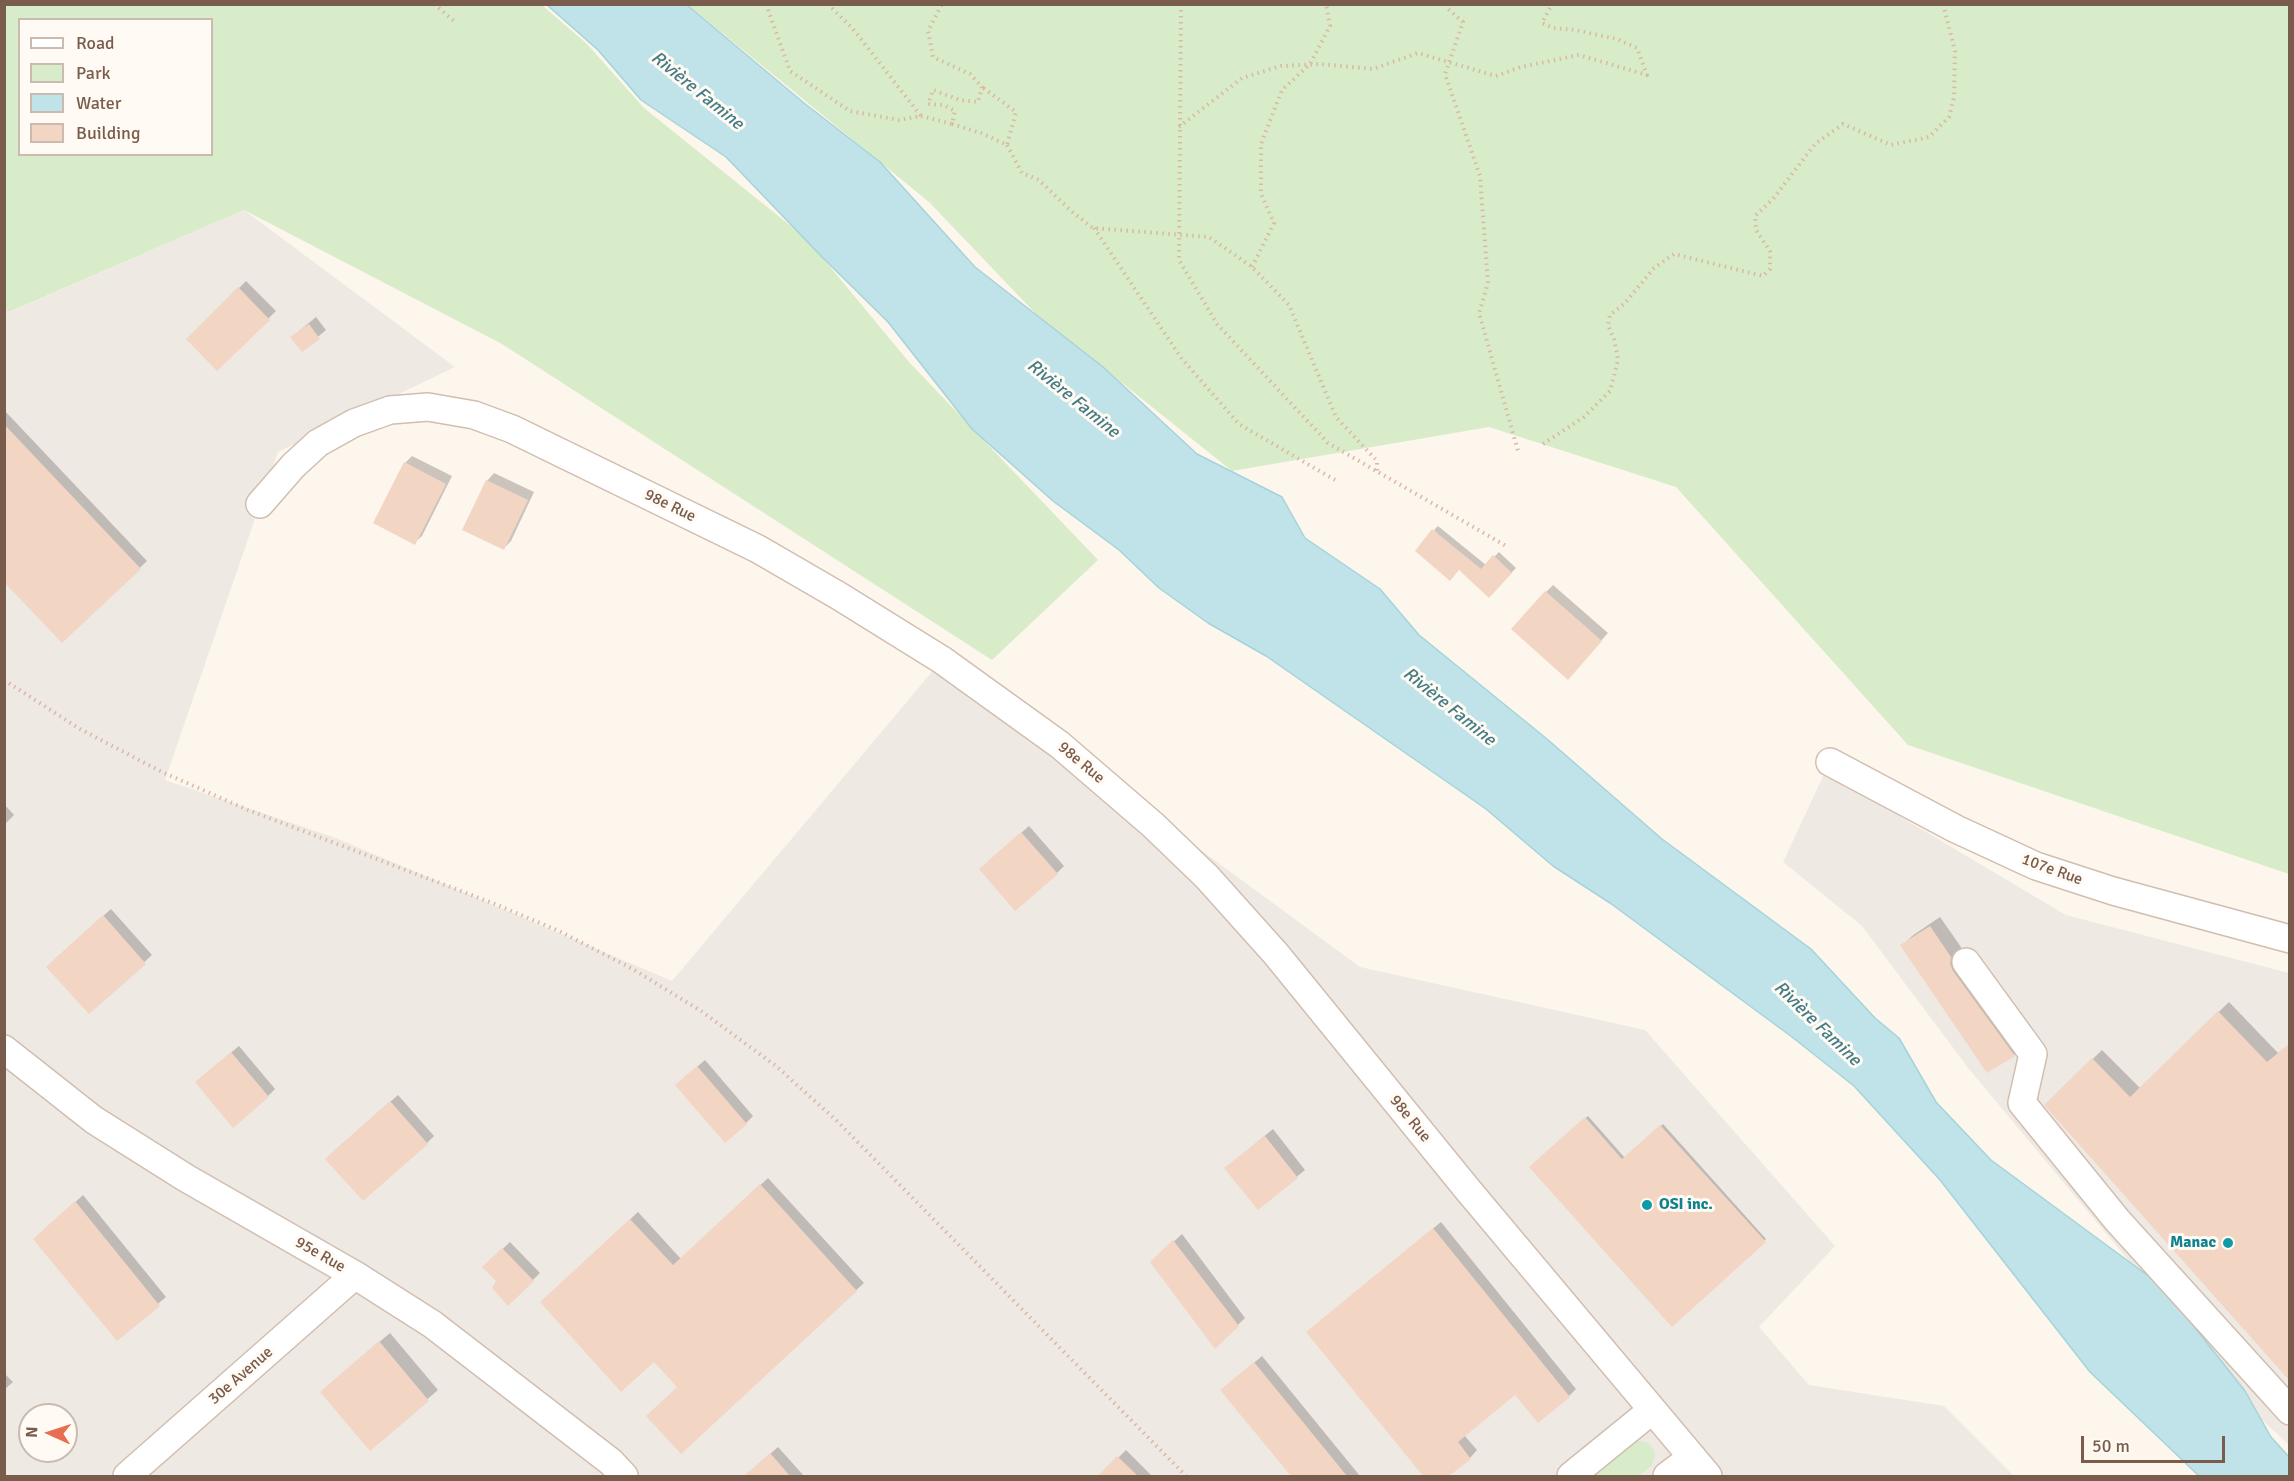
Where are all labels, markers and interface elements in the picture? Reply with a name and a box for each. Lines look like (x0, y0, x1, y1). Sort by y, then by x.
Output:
legend (18, 18, 213, 156)
text: Road (76, 32, 115, 54)
water label: Rivière Famine (646, 47, 748, 135)
text: Park (76, 62, 111, 84)
text: Water (76, 92, 121, 114)
text: Building (76, 122, 140, 144)
water label: Rivière Famine (1022, 355, 1124, 443)
street label: 98e Rue (641, 485, 699, 527)
water label: Rivière Famine (1398, 663, 1500, 751)
street label: 98e Rue (1054, 738, 1108, 788)
street label: 107e Rue (2019, 850, 2085, 890)
water label: Rivière Famine (1769, 977, 1865, 1071)
street label: 98e Rue (1385, 1092, 1435, 1146)
place label: OSI inc. (1659, 1195, 1713, 1215)
marker: OSI inc. (1640, 1198, 1654, 1212)
street label: 95e Rue (291, 1233, 349, 1277)
place label: Manac (2170, 1233, 2216, 1253)
marker: Manac (2221, 1236, 2235, 1250)
street label: 30e Avenue (205, 1343, 277, 1409)
north arrow (18, 1403, 78, 1463)
scale bar (2084, 1424, 2228, 1462)
text: N (22, 1426, 42, 1438)
text: 50 m (2092, 1435, 2130, 1457)

